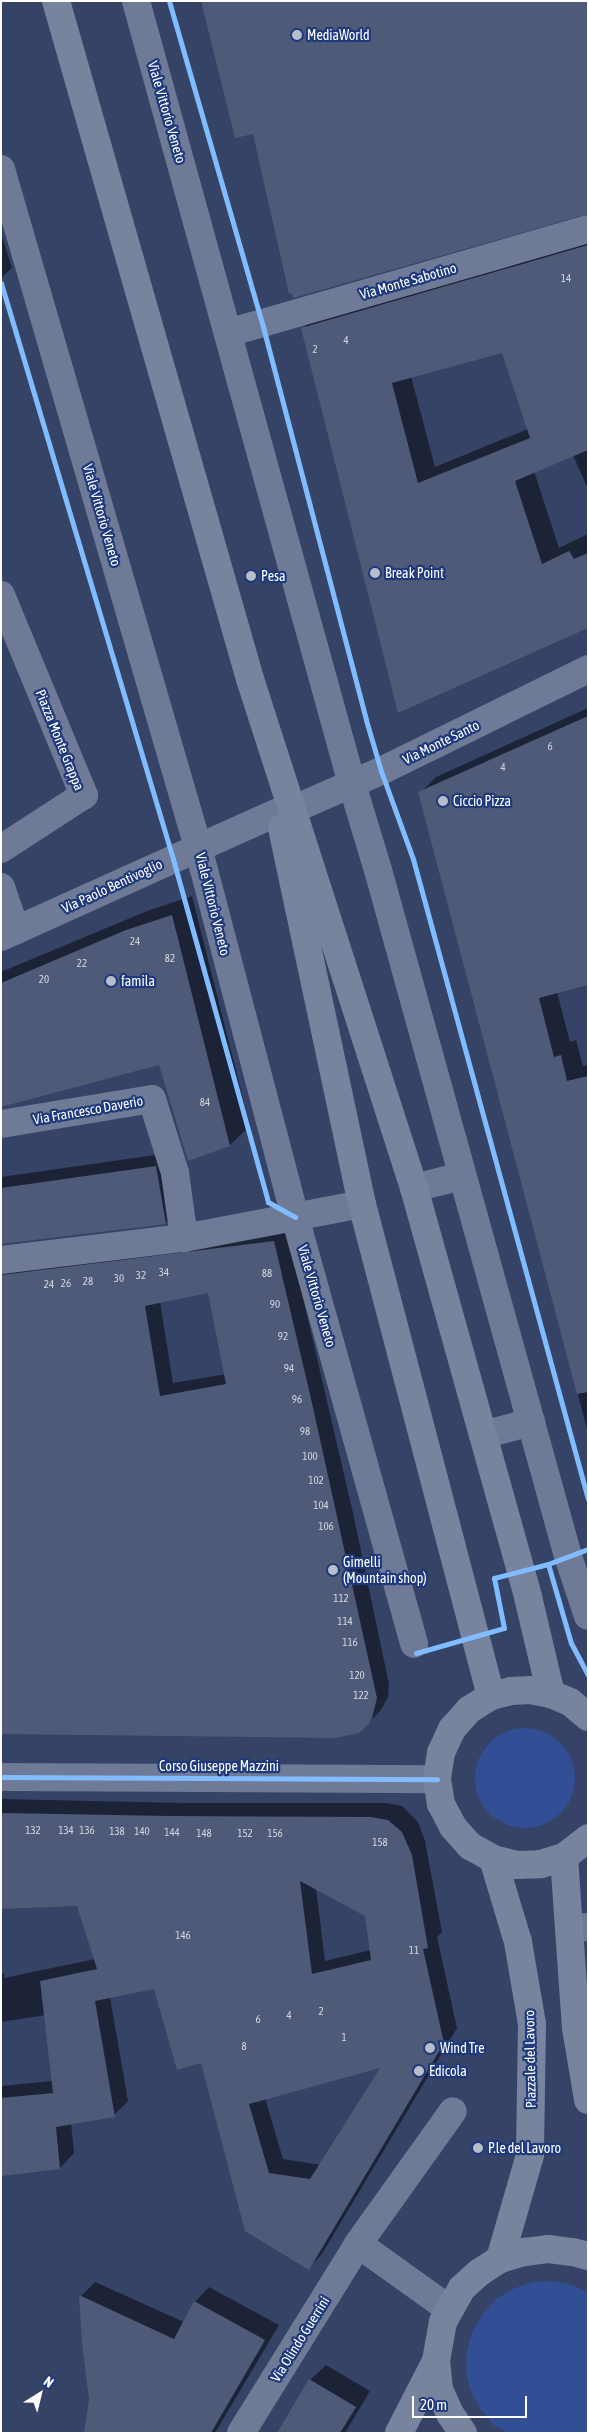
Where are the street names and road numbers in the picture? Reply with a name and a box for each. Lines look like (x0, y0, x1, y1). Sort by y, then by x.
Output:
street label: Viale Vittorio Veneto (144, 59, 190, 165)
street label: Via Monte Sabotino (358, 259, 458, 303)
street label: Viale Vittorio Veneto (79, 462, 125, 568)
street label: Piazza Monte Grappa (32, 687, 88, 793)
street label: Via Monte Santo (400, 716, 482, 768)
street label: Viale Vittorio Veneto (192, 851, 234, 957)
street label: Via Paolo Bentivoglio (59, 855, 165, 917)
street label: Via Francesco Daverio (32, 1092, 144, 1128)
street label: Viale Vittorio Veneto (294, 1243, 340, 1349)
street label: Corso Giuseppe Mazzini (159, 1758, 279, 1774)
street label: Piazzale del Lavoro (521, 2010, 539, 2108)
street label: Via Olindo Guerrini (267, 2293, 333, 2385)

